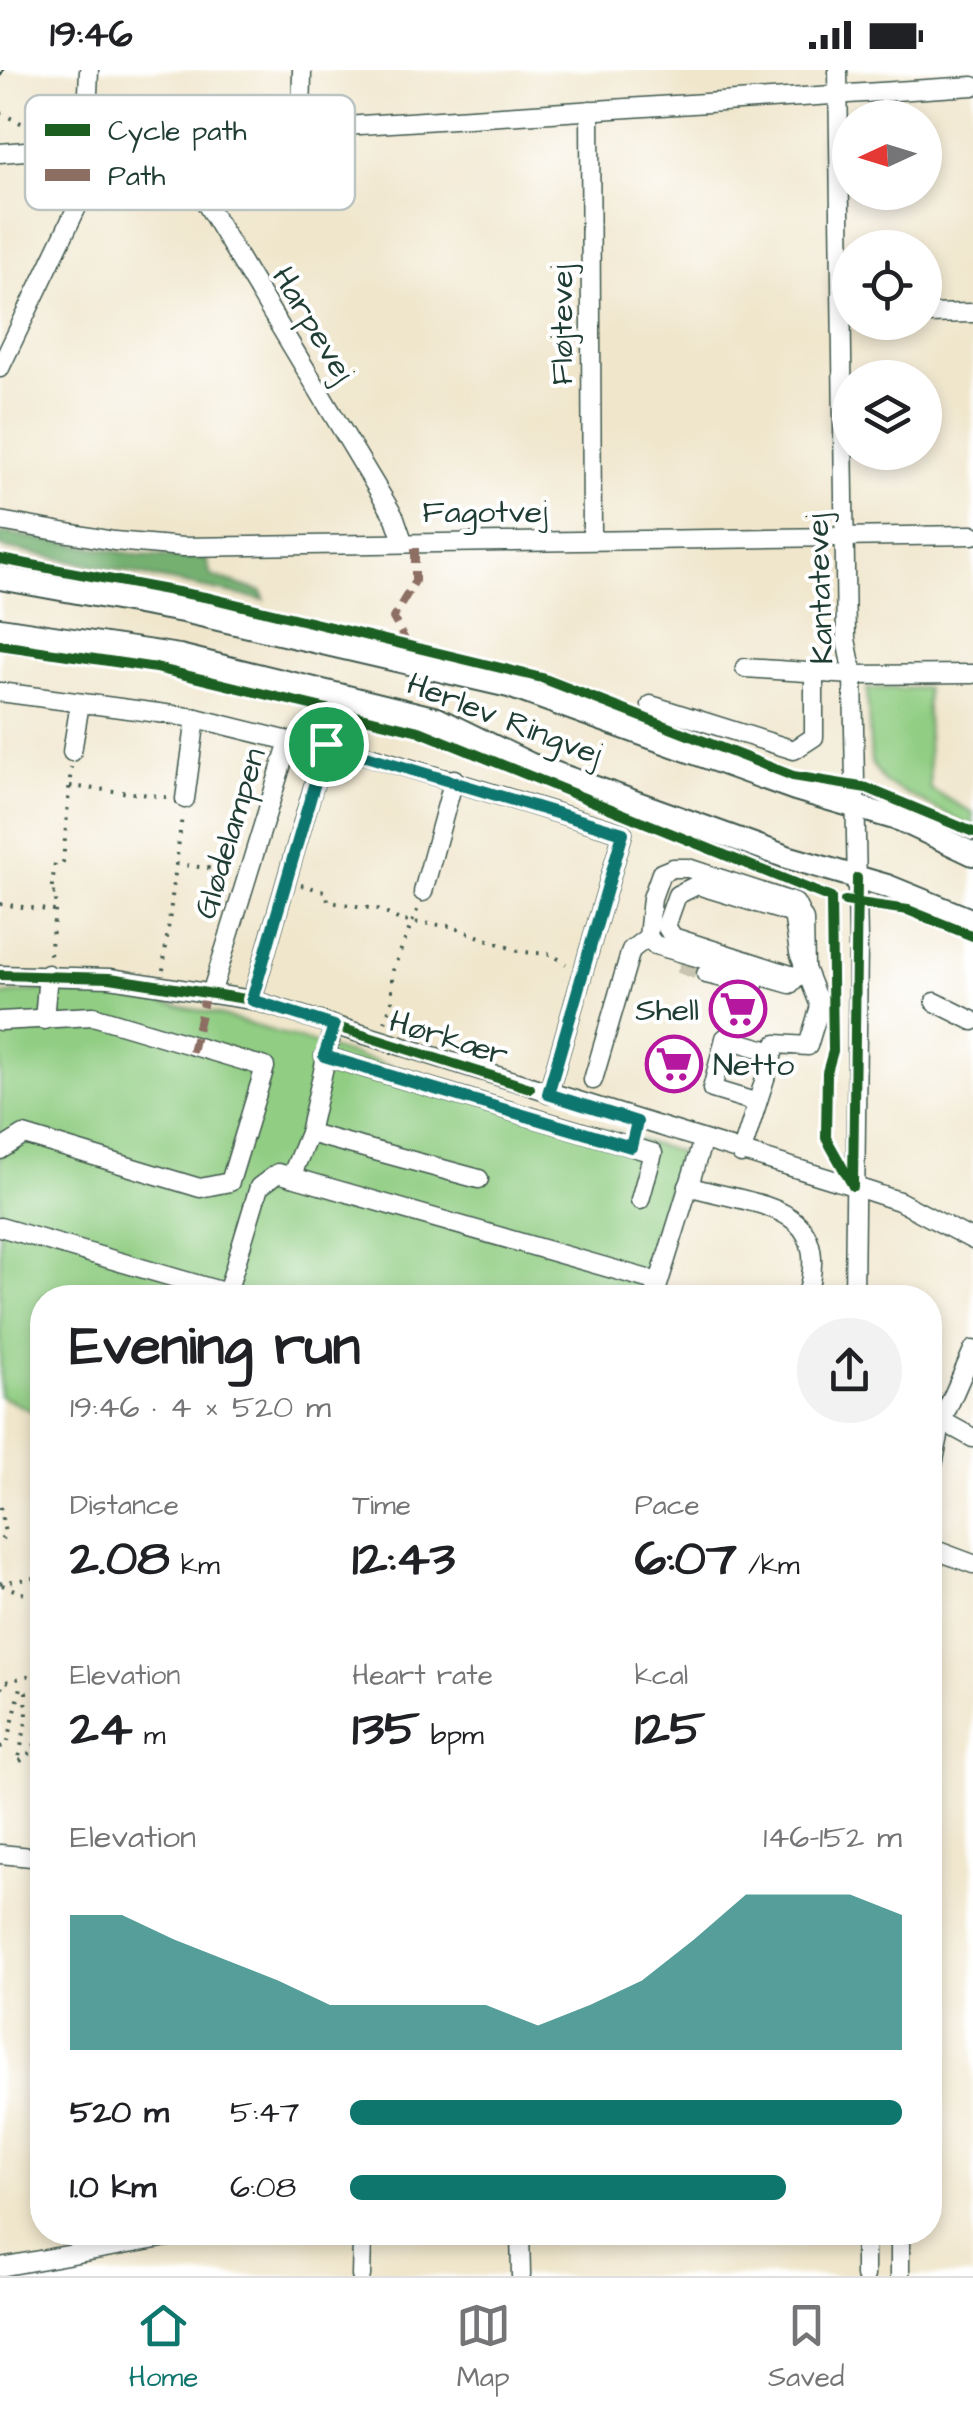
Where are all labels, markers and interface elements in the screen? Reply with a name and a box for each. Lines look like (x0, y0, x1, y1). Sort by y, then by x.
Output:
text: 19:46 (50, 9, 133, 61)
legend (25, 95, 355, 210)
north arrow (832, 100, 942, 210)
map controls (832, 100, 942, 470)
text: Cycle path (108, 112, 247, 153)
text: Path (108, 157, 165, 196)
button: locate (832, 230, 942, 340)
street label: Harpevej (260, 258, 365, 392)
street label: Fløjtevej (540, 264, 585, 385)
button: layers (832, 360, 942, 470)
street label: Fagotvej (422, 490, 548, 535)
street label: Kantatevej (795, 513, 846, 665)
street label: Herlev Ringvej (400, 662, 609, 777)
pin (284, 702, 369, 787)
icon: arrive (299, 717, 354, 772)
street label: Glødelampen (183, 743, 278, 924)
supermarket icon: Shell (708, 979, 768, 1039)
place label: Shell (635, 988, 699, 1033)
street label: Hørkær (384, 999, 514, 1078)
supermarket icon: Netto (644, 1034, 704, 1094)
place label: Netto (713, 1043, 794, 1088)
text: Evening run (70, 1309, 360, 1385)
button: share (797, 1318, 902, 1423)
text: 19:46 · 4 × 520 m (70, 1385, 331, 1430)
text: Distance (70, 1486, 179, 1525)
text: Time (352, 1486, 411, 1525)
text: Pace (635, 1486, 700, 1525)
text: 2.08 (70, 1525, 170, 1594)
text: 12:43 (352, 1525, 455, 1594)
text: 6:07 (635, 1525, 737, 1594)
text: km (170, 1546, 220, 1585)
text: /km (737, 1546, 800, 1585)
text: Elevation (70, 1656, 180, 1695)
text: Heart rate (352, 1656, 493, 1695)
text: kcal (635, 1656, 688, 1695)
text: 24 (70, 1695, 133, 1764)
text: 135 (352, 1695, 420, 1764)
text: 125 (635, 1695, 705, 1764)
text: m (133, 1716, 166, 1755)
text: bpm (420, 1716, 484, 1755)
text: Elevation (70, 1815, 196, 1860)
text: 146–152 m (763, 1815, 902, 1860)
text: 520 m (70, 2090, 169, 2135)
text: 5:47 (230, 2090, 299, 2135)
text: 1.0 km (70, 2165, 156, 2210)
text: 6:08 (230, 2165, 296, 2210)
tab: Home (129, 2298, 198, 2397)
tab: Map (456, 2298, 511, 2397)
tab: Saved (768, 2298, 844, 2397)

